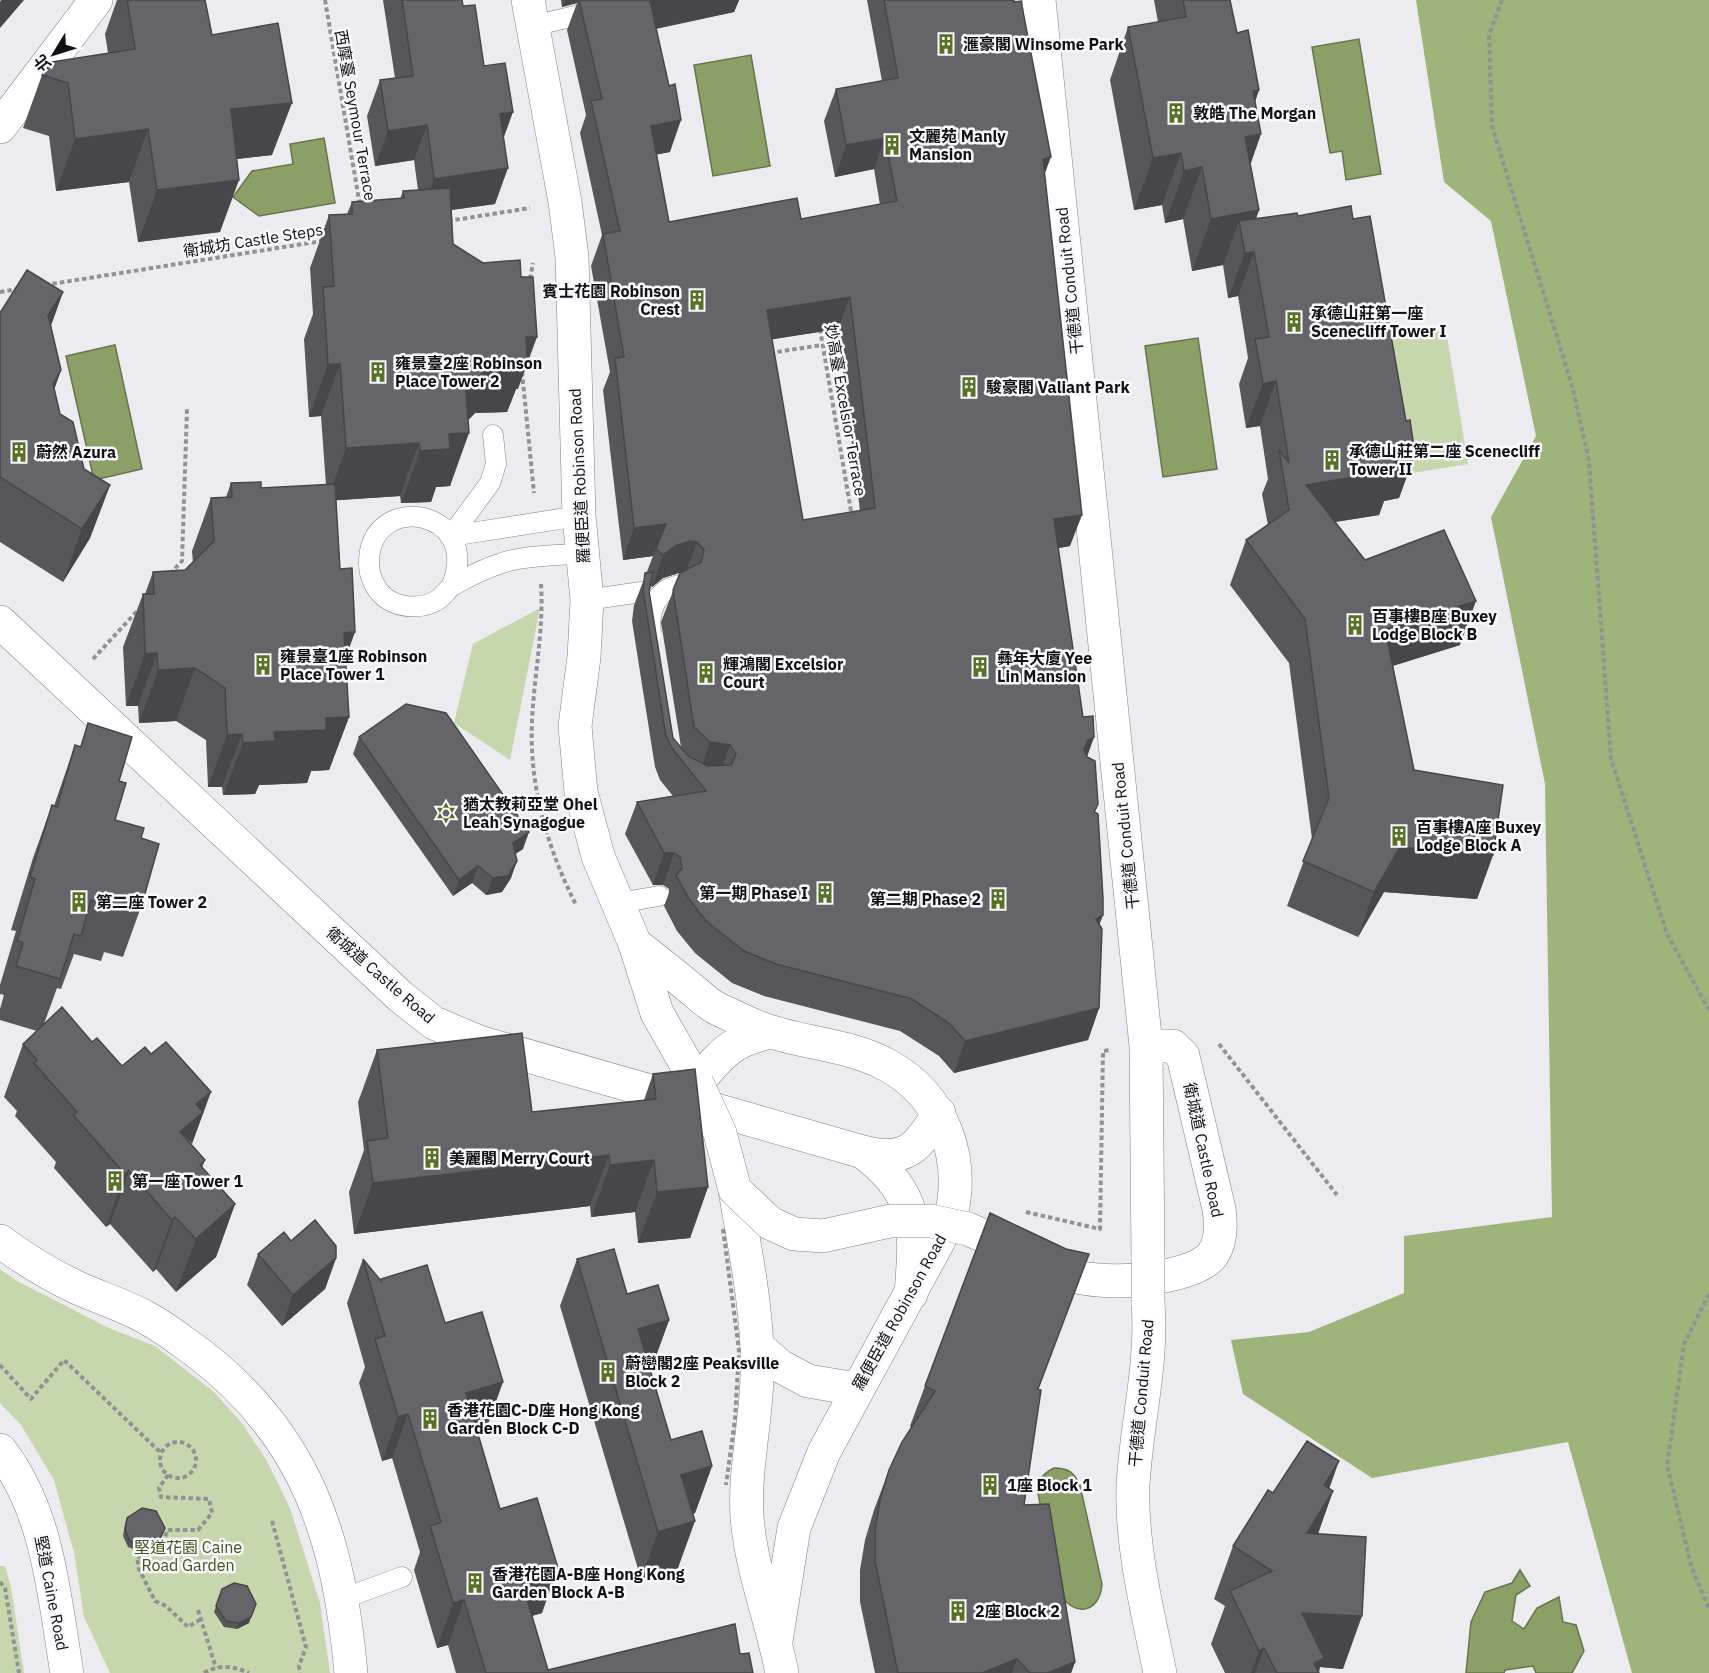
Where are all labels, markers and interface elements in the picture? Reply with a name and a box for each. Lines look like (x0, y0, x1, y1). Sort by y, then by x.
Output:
north arrow (24, 24, 84, 84)
street label: 西摩臺 Seymour Terrace (331, 28, 381, 202)
building icon: 滙豪閣 Winsome Park (934, 32, 958, 56)
place label: 滙豪閣 Winsome Park (963, 34, 1124, 54)
text: 北 (29, 51, 55, 76)
building icon: 敦皓 The Morgan (1164, 101, 1188, 125)
place label: 敦皓 The Morgan (1193, 103, 1316, 123)
place label: 文麗苑 Manly Mansion (909, 126, 1006, 164)
building icon: 文麗苑 Manly Mansion (880, 133, 904, 157)
street label: 干德道 Conduit Road (1051, 206, 1087, 356)
street label: 衛城坊 Castle Steps (182, 219, 324, 261)
place label: 賓士花園 Robinson Crest (542, 281, 680, 319)
building icon: 賓士花園 Robinson Crest (685, 288, 709, 312)
place label: 承德山莊第一座 Scenecliff Tower I (1311, 303, 1446, 341)
building icon: 承德山莊第一座 Scenecliff Tower I (1282, 310, 1306, 334)
street label: 妙高臺 Excelsior Terrace (821, 322, 871, 498)
place label: 雍景臺2座 Robinson Place Tower 2 (395, 353, 542, 391)
building icon: 雍景臺2座 Robinson Place Tower 2 (366, 360, 390, 384)
building icon: 駿豪閣 Valiant Park (957, 375, 981, 399)
place label: 駿豪閣 Valiant Park (986, 377, 1130, 397)
street label: 羅便臣道 Robinson Road (564, 388, 594, 564)
building icon: 蔚然 Azura (7, 440, 31, 464)
place label: 承德山莊第二座 Scenecliff Tower II (1349, 441, 1540, 479)
place label: 蔚然 Azura (36, 442, 116, 462)
building icon: 承德山莊第二座 Scenecliff Tower II (1320, 448, 1344, 472)
place label: 百事樓B座 Buxey Lodge Block B (1372, 606, 1497, 644)
building icon: 百事樓B座 Buxey Lodge Block B (1343, 613, 1367, 637)
place label: 雍景臺1座 Robinson Place Tower 1 (280, 646, 427, 684)
place label: 彝年大廈 Yee Lin Mansion (997, 648, 1092, 686)
building icon: 雍景臺1座 Robinson Place Tower 1 (251, 653, 275, 677)
place label: 輝鴻閣 Excelsior Court (723, 654, 844, 692)
building icon: 彝年大廈 Yee Lin Mansion (968, 655, 992, 679)
building icon: 輝鴻閣 Excelsior Court (694, 661, 718, 685)
street label: 干德道 Conduit Road (1107, 761, 1143, 911)
place label: 猶太教莉亞堂 Ohel Leah Synagogue (463, 794, 598, 832)
synagogue icon: 猶太教莉亞堂 Ohel Leah Synagogue (434, 801, 458, 825)
place label: 百事樓A座 Buxey Lodge Block A (1416, 817, 1542, 855)
building icon: 百事樓A座 Buxey Lodge Block A (1387, 824, 1411, 848)
building icon: 第一期 Phase I (813, 881, 837, 905)
place label: 第一期 Phase I (699, 883, 808, 903)
building icon: 第二期 Phase 2 (986, 887, 1010, 911)
place label: 第二期 Phase 2 (870, 889, 981, 909)
building icon: 第二座 Tower 2 (67, 890, 91, 914)
place label: 第二座 Tower 2 (96, 892, 207, 912)
street label: 衛城道 Castle Road (323, 922, 439, 1028)
street label: 衛城道 Castle Road (1180, 1081, 1228, 1219)
building icon: 美麗閣 Merry Court (420, 1146, 444, 1170)
place label: 美麗閣 Merry Court (449, 1148, 590, 1168)
building icon: 第一座 Tower 1 (103, 1169, 127, 1193)
place label: 第一座 Tower 1 (132, 1171, 243, 1191)
street label: 羅便臣道 Robinson Road (848, 1230, 950, 1394)
street label: 干德道 Conduit Road (1125, 1318, 1157, 1468)
place label: 蔚巒閣2座 Peaksville Block 2 (625, 1353, 779, 1391)
building icon: 蔚巒閣2座 Peaksville Block 2 (596, 1360, 620, 1384)
place label: 香港花園C-D座 Hong Kong Garden Block C-D (447, 1400, 640, 1438)
building icon: 香港花園C-D座 Hong Kong Garden Block C-D (418, 1407, 442, 1431)
building icon: 1座 Block 1 (978, 1473, 1002, 1497)
place label: 1座 Block 1 (1007, 1475, 1092, 1495)
street label: 堅道 Caine Road (31, 1534, 73, 1652)
park label: 堅道花園 Caine Road Garden (134, 1537, 242, 1575)
place label: 香港花園A-B座 Hong Kong Garden Block A-B (492, 1564, 685, 1602)
building icon: 香港花園A-B座 Hong Kong Garden Block A-B (463, 1571, 487, 1595)
building icon: 2座 Block 2 (946, 1599, 970, 1623)
place label: 2座 Block 2 (975, 1601, 1060, 1621)

